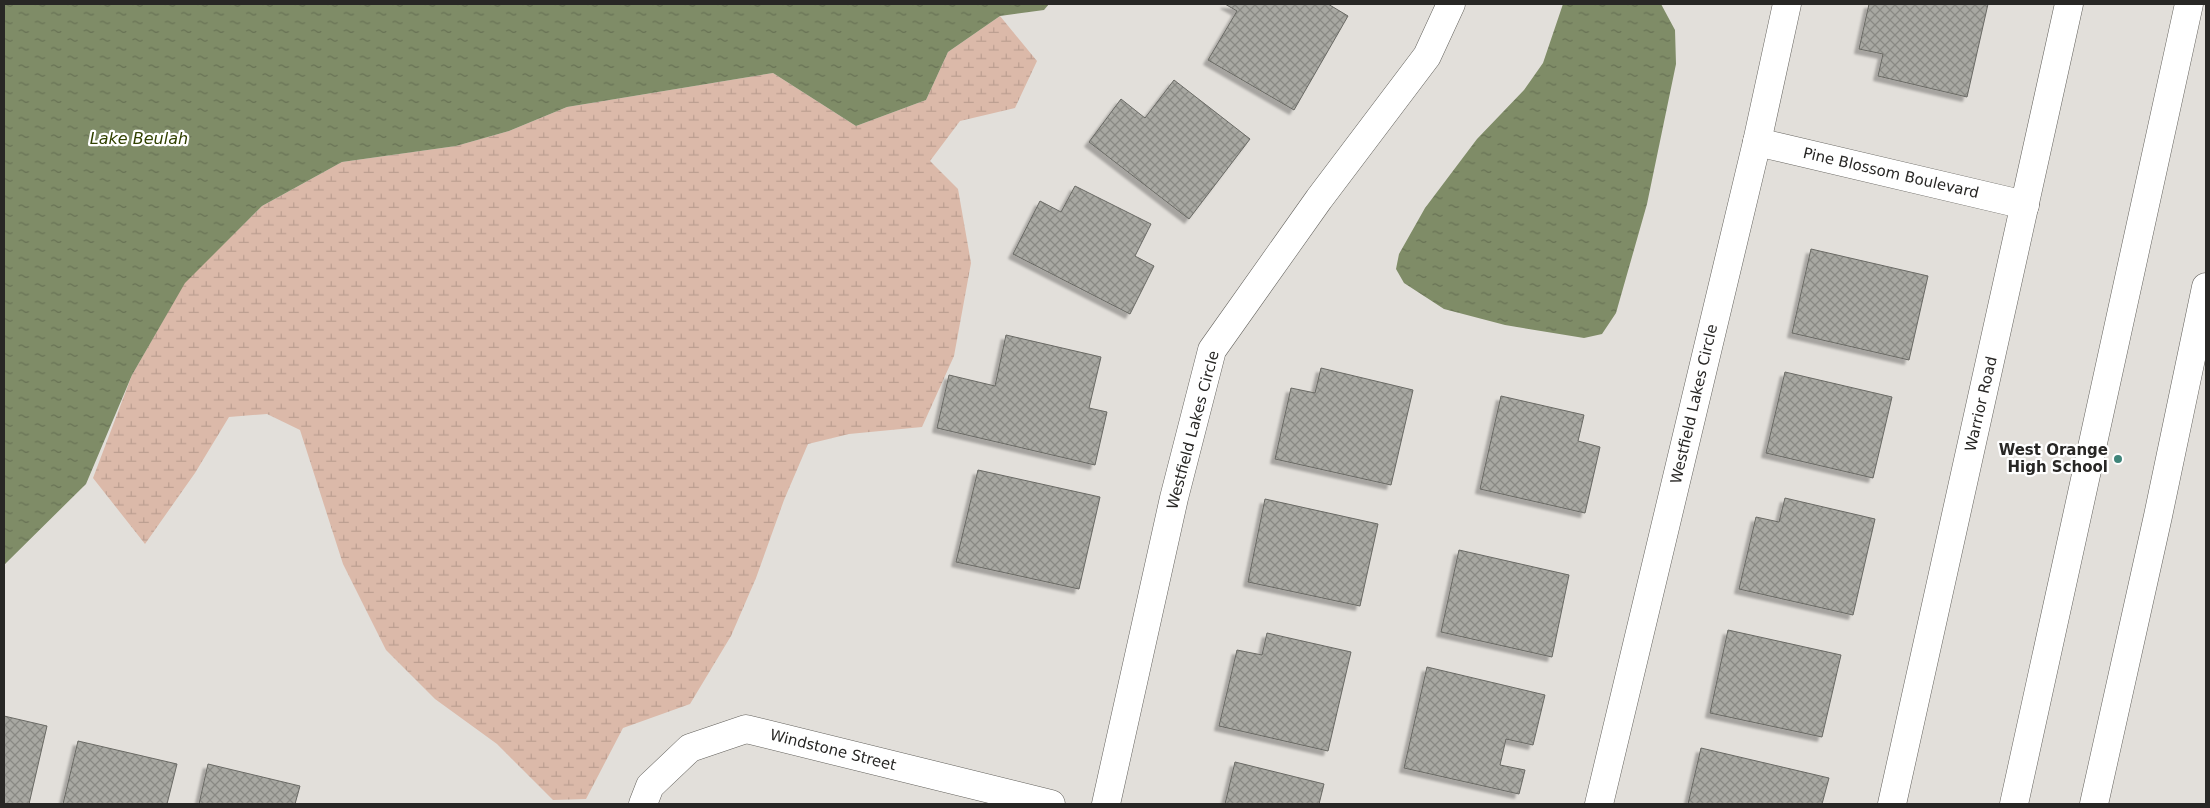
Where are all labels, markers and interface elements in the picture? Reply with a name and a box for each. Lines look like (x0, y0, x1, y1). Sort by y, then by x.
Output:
water label: Lake Beulah (90, 129, 188, 148)
street label: Pine Blossom Boulevard (1801, 144, 1981, 202)
street label: Westfield Lakes Circle (1667, 322, 1721, 486)
street label: Westfield Lakes Circle (1163, 349, 1223, 511)
street label: Warrior Road (1961, 355, 2001, 453)
place label: West Orange High School (1999, 441, 2108, 476)
marker: West Orange High School (2112, 453, 2124, 465)
street label: Windstone Street (768, 726, 898, 774)

